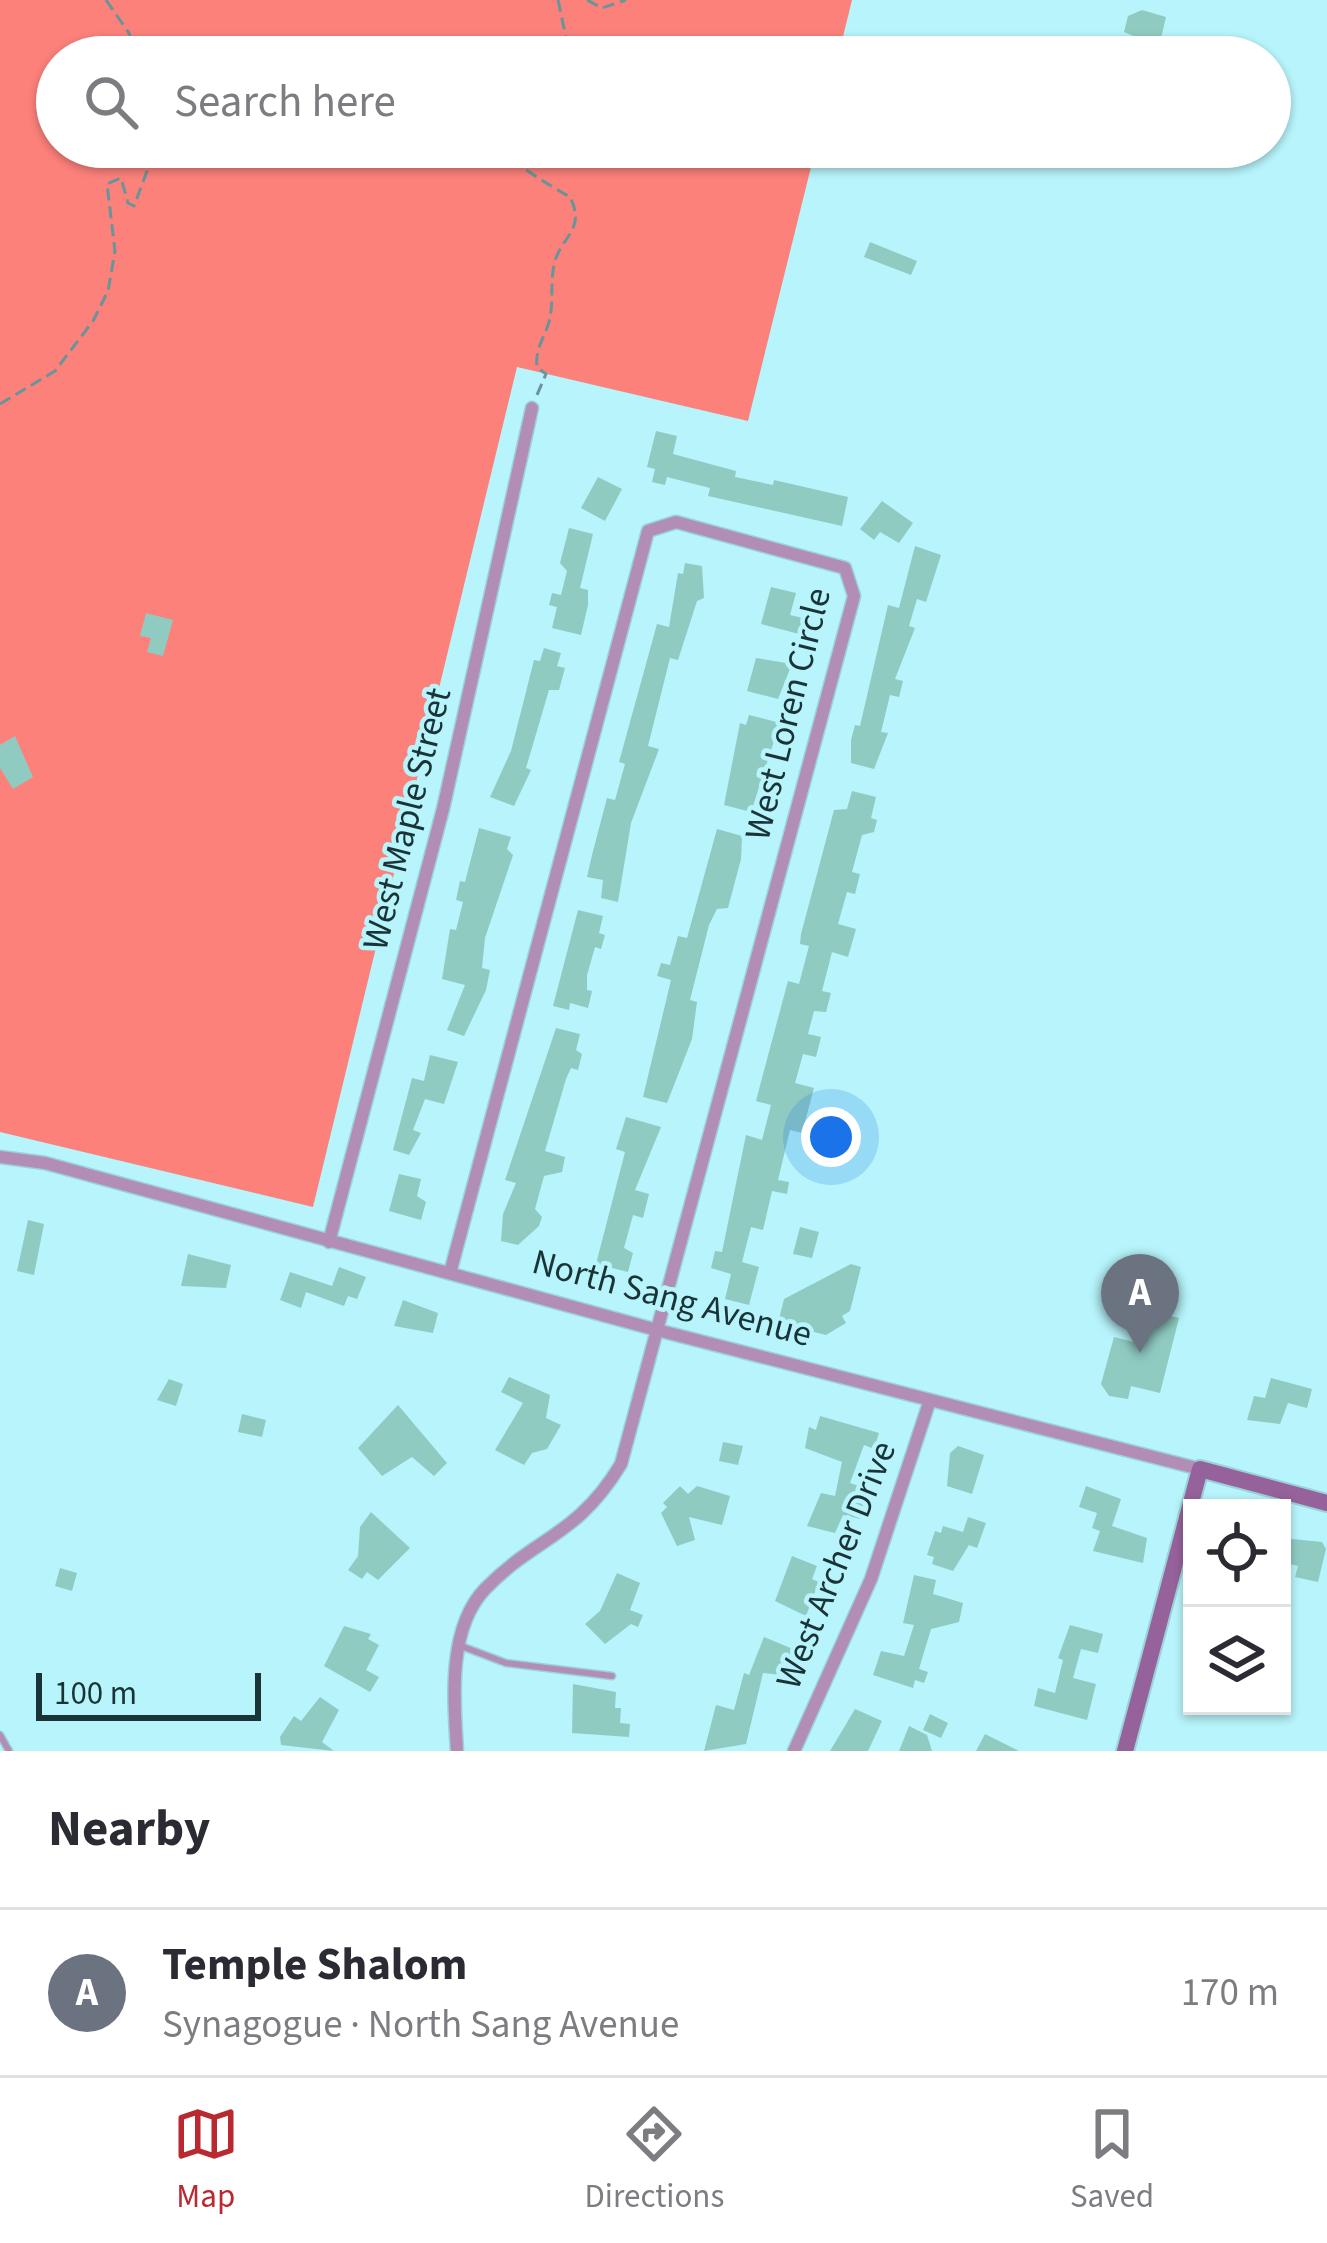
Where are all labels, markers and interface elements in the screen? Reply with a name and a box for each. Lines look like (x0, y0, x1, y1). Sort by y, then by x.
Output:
search box (36, 36, 1291, 168)
icon: search (78, 69, 144, 135)
text: Search here (174, 70, 396, 134)
street label: West Loren Circle (732, 582, 844, 846)
street label: West Maple Street (350, 683, 464, 955)
your location (801, 1107, 861, 1167)
street label: North Sang Avenue (526, 1236, 818, 1360)
pin: A (1101, 1254, 1179, 1353)
street label: West Archer Drive (763, 1433, 909, 1697)
map controls (1183, 1499, 1291, 1715)
button: locate (1183, 1499, 1291, 1607)
button: layers (1183, 1607, 1291, 1715)
scale bar (36, 1667, 261, 1720)
text: 100 m (54, 1670, 137, 1717)
text: Nearby (48, 1793, 210, 1865)
text: Temple Shalom (162, 1933, 467, 1997)
text: A (76, 1965, 98, 2021)
text: 170 m (1181, 1965, 1279, 2021)
text: Synagogue · North Sang Avenue (162, 1997, 679, 2053)
tab: Map (173, 2101, 239, 2220)
tab: Directions (585, 2101, 724, 2220)
tab: Saved (1070, 2101, 1154, 2220)

